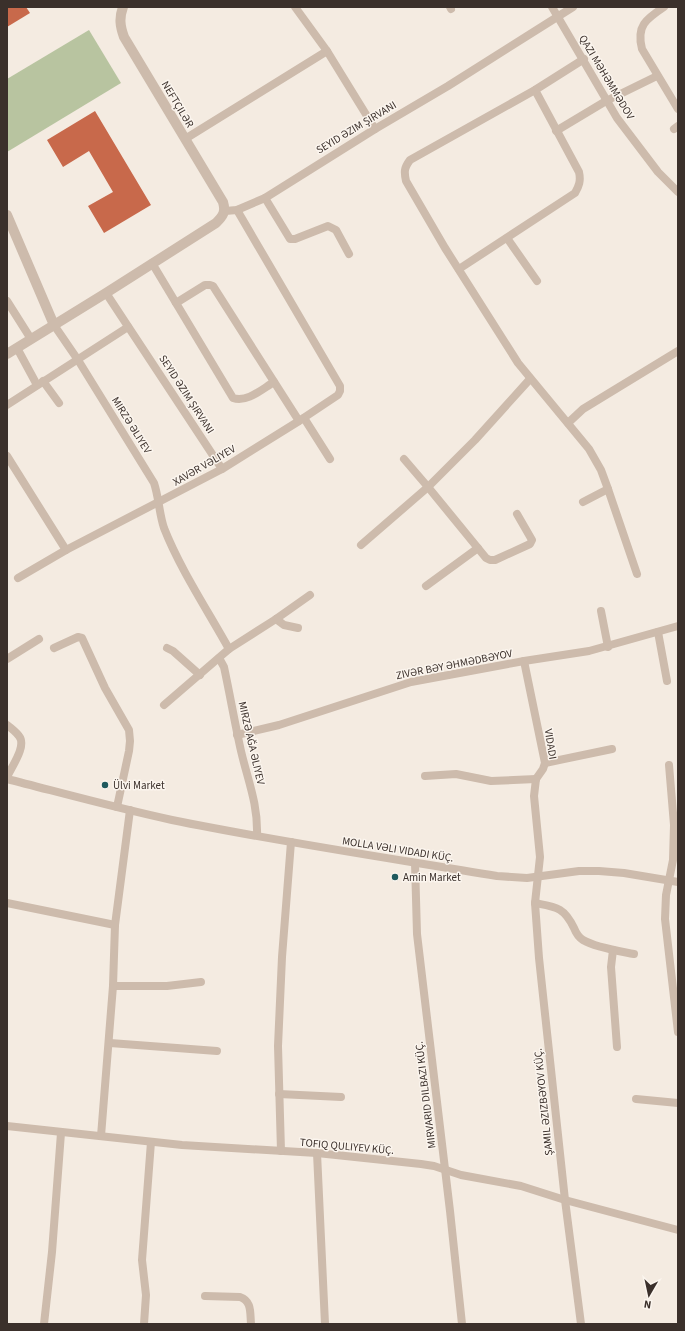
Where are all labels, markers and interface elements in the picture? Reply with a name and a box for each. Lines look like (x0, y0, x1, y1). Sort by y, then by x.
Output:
street label: QAZI MƏHƏMMƏDOV (575, 32, 638, 123)
street label: NEFTÇILƏR (158, 78, 197, 130)
street label: SEYID ƏZIM ŞIRVANI (313, 97, 399, 157)
street label: SEYID ƏZIM ŞIRVANI (155, 352, 218, 437)
street label: MIRZƏ ƏLIYEV (108, 394, 155, 457)
street label: XAVƏR VƏLIYEV (170, 441, 239, 490)
street label: ZIVƏR BƏY ƏHMƏDBƏYOV (395, 646, 514, 683)
street label: MIRZƏ AĞA ƏLIYEV (235, 700, 268, 787)
street label: VIDADI (541, 728, 560, 760)
place label: Ülvi Market (113, 778, 165, 793)
marker: Ülvi Market (100, 780, 110, 790)
street label: MOLLA VƏLI VIDADI KÜÇ. (341, 833, 455, 866)
place label: Amin Market (403, 870, 461, 885)
marker: Amin Market (390, 872, 400, 882)
street label: MIRVARID DILBAZI KÜÇ. (411, 1040, 439, 1149)
street label: ŞAMIL ƏZIZBƏYOV KÜÇ. (530, 1047, 557, 1156)
street label: TOFIQ QULIYEV KÜÇ. (299, 1135, 395, 1158)
north arrow (629, 1275, 669, 1315)
text: N (643, 1296, 652, 1312)

